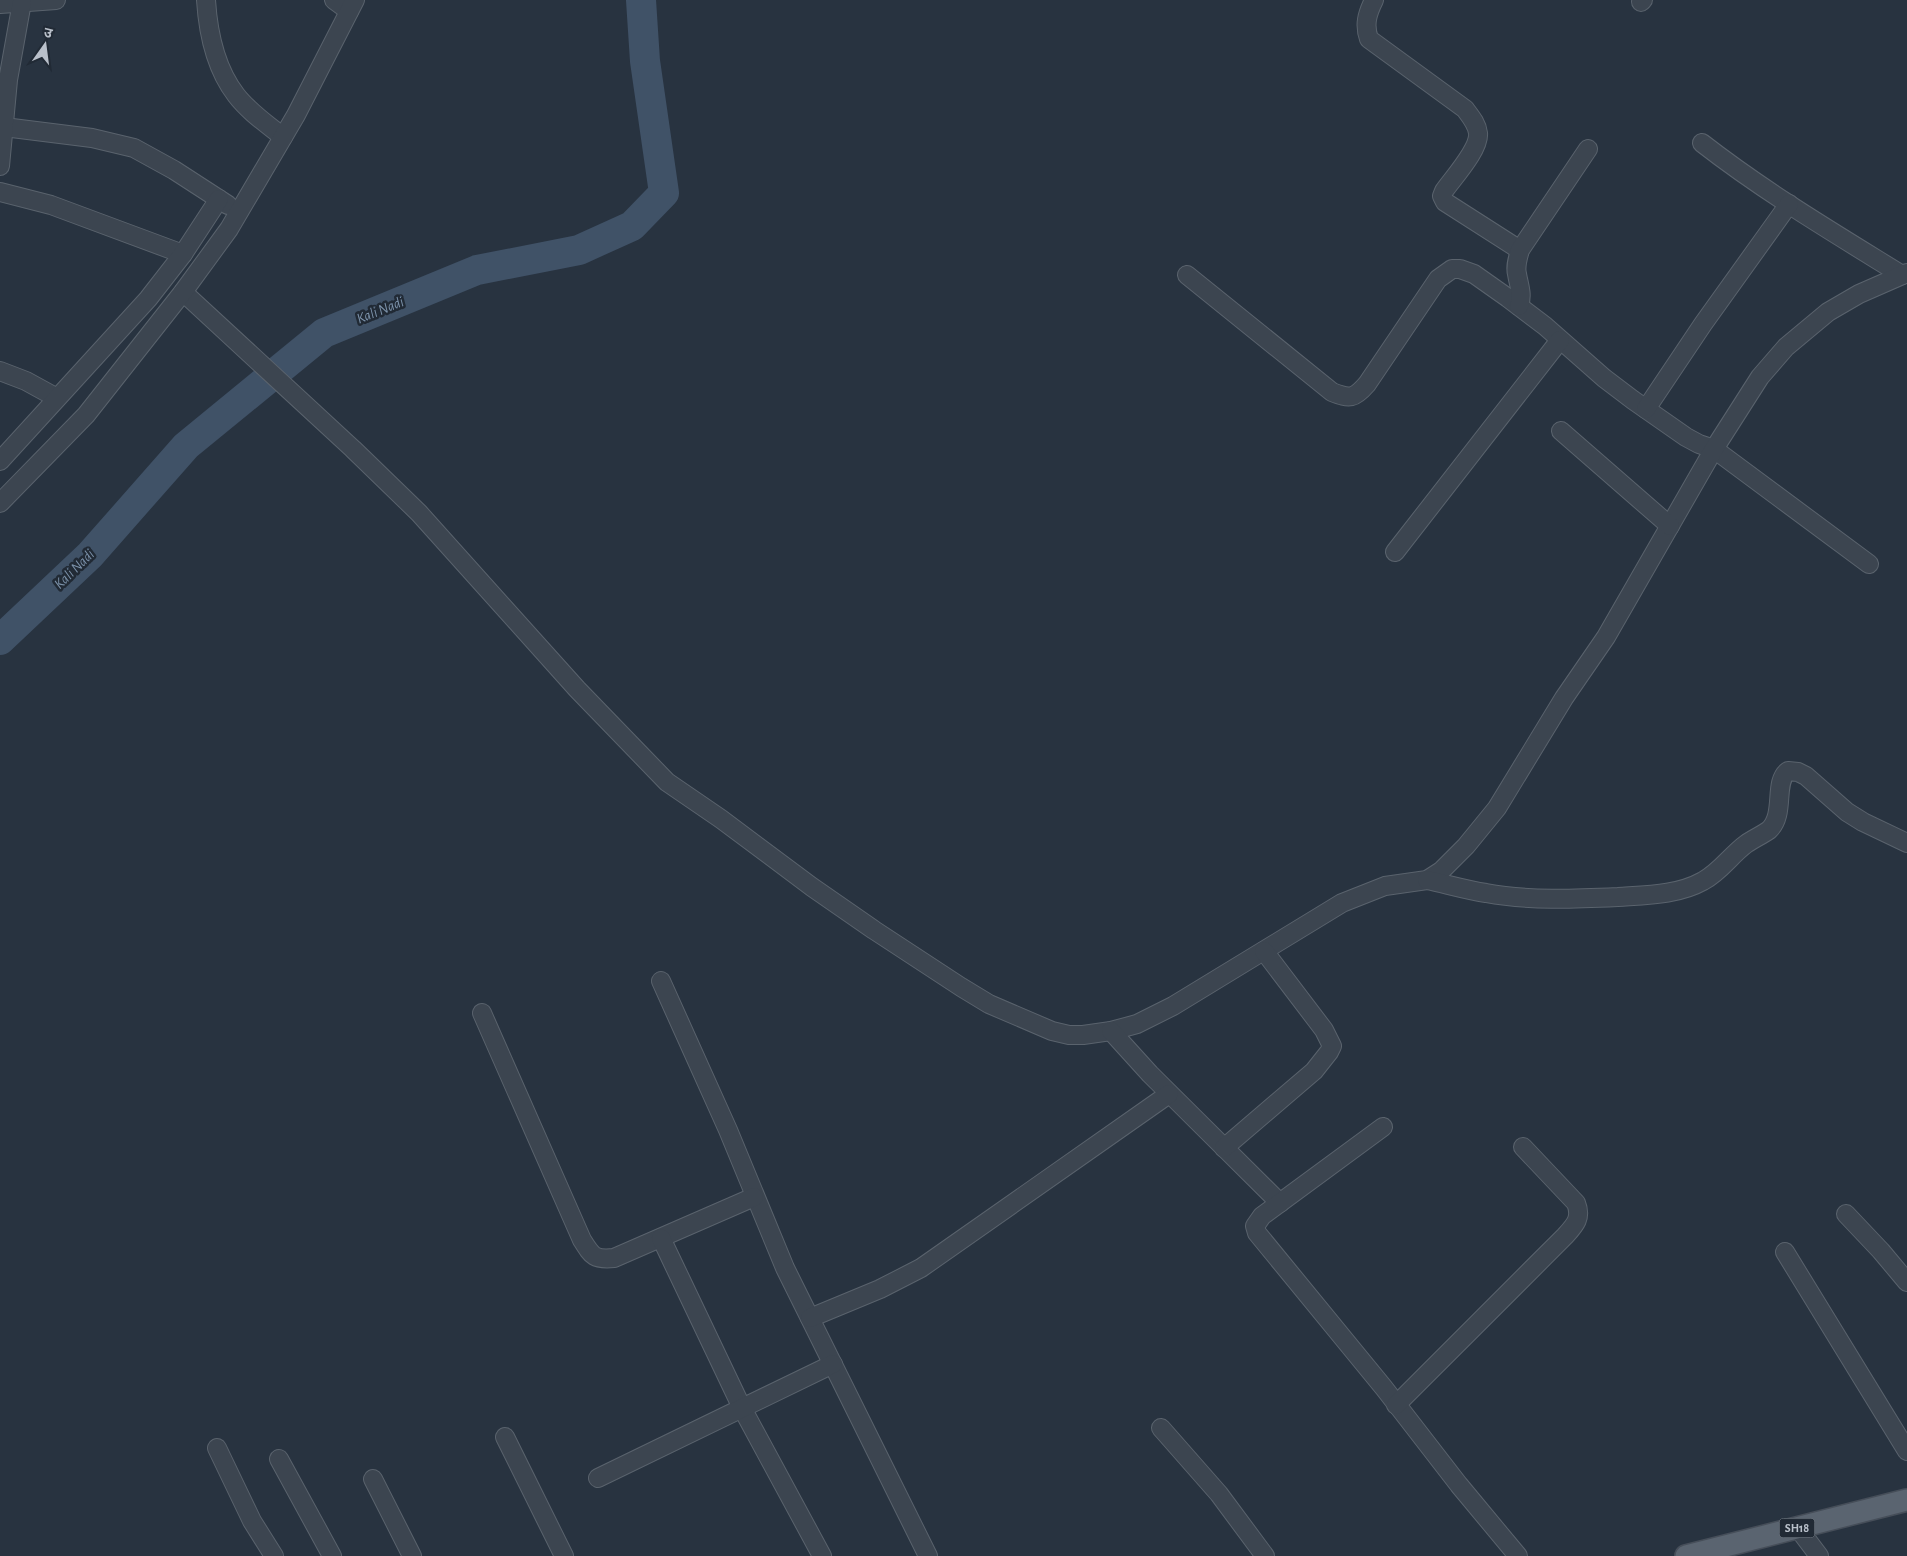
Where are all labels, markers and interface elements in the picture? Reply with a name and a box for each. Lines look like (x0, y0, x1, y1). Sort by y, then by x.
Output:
north arrow (20, 20, 70, 70)
text: उ (42, 26, 54, 41)
water label: Kali Nadi (355, 294, 406, 327)
water label: Kali Nadi (51, 547, 97, 592)
road number: SH18 (1780, 1519, 1814, 1538)

